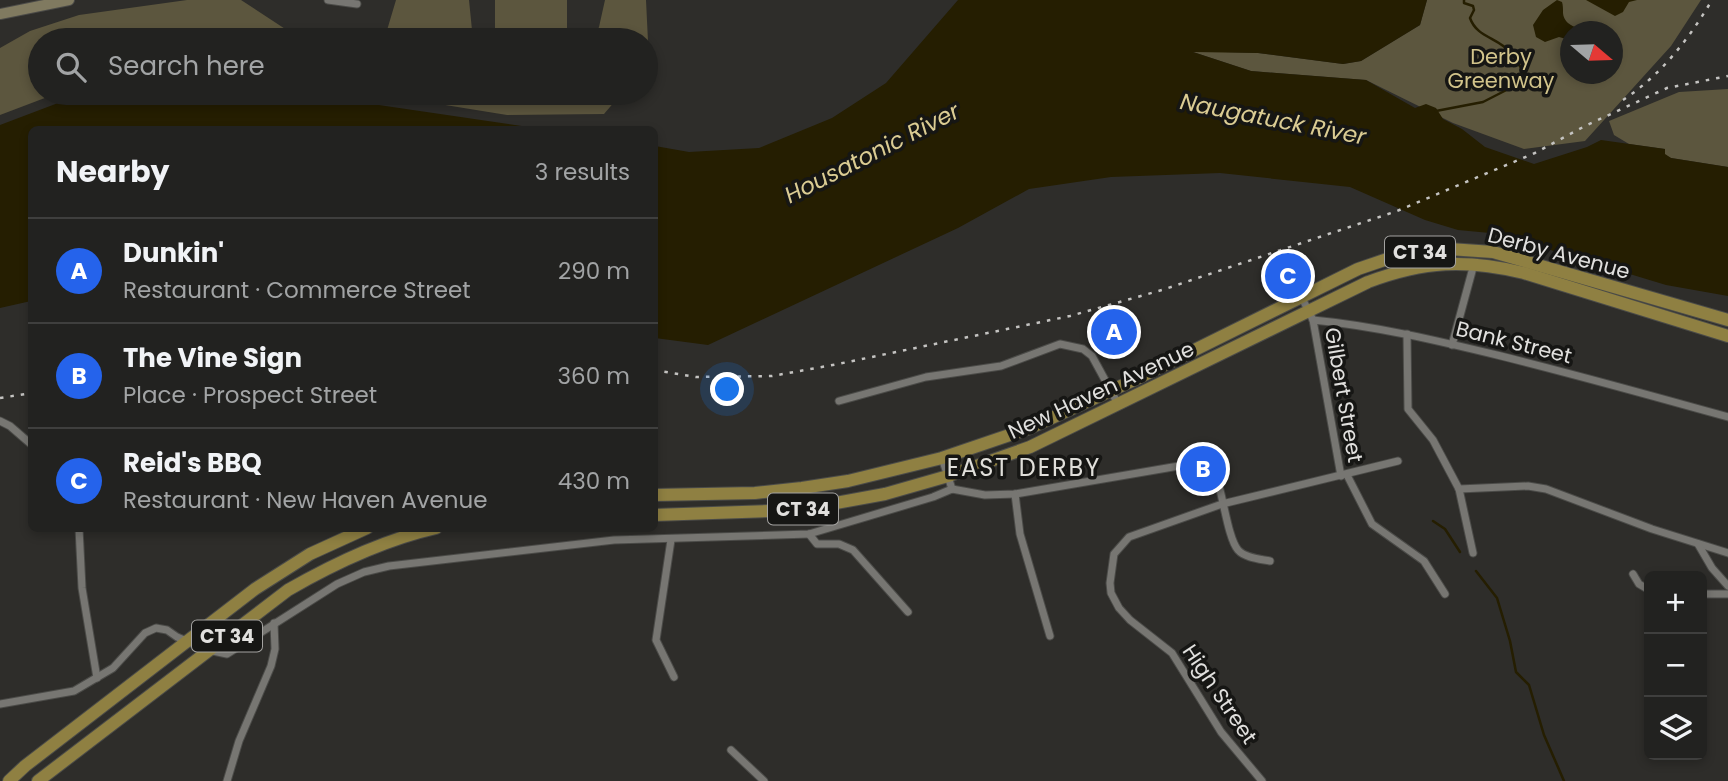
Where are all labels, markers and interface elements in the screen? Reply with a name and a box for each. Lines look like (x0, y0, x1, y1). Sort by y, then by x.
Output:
north arrow (1560, 21, 1623, 84)
search box (28, 28, 658, 105)
park label: Derby Greenway (1448, 42, 1555, 95)
icon: search (52, 48, 90, 86)
text: Search here (108, 48, 265, 84)
water label: Naugatuck River (1177, 85, 1370, 153)
water label: Housatonic River (779, 94, 966, 211)
text: Nearby (56, 150, 170, 193)
text: 3 results (535, 156, 630, 188)
street label: Derby Avenue (1485, 220, 1633, 286)
text: Dunkin' (123, 235, 224, 271)
road number: CT 34 (1385, 236, 1455, 268)
pin: C (1265, 250, 1311, 302)
text: A (71, 255, 87, 287)
text: 290 m (558, 255, 630, 287)
text: Restaurant · Commerce Street (123, 274, 471, 306)
pin: A (1091, 306, 1137, 358)
street label: Bank Street (1453, 314, 1575, 370)
street label: Gilbert Street (1318, 325, 1370, 465)
street label: New Haven Avenue (1003, 334, 1199, 446)
text: The Vine Sign (123, 340, 302, 376)
text: B (71, 360, 87, 392)
text: 360 m (558, 360, 630, 392)
your location (710, 372, 744, 406)
text: Place · Prospect Street (123, 379, 377, 411)
pin: B (1180, 443, 1226, 495)
text: Reid's BBQ (123, 445, 262, 481)
district label: EAST DERBY (947, 451, 1101, 484)
text: C (70, 465, 88, 497)
text: 430 m (558, 465, 630, 497)
text: Restaurant · New Haven Avenue (123, 484, 488, 516)
road number: CT 34 (768, 494, 838, 524)
map controls (1644, 571, 1707, 760)
button: + (1644, 571, 1707, 634)
road number: CT 34 (192, 621, 262, 652)
button: − (1644, 634, 1707, 697)
street label: High Street (1176, 638, 1264, 750)
button: layers (1644, 697, 1707, 760)

